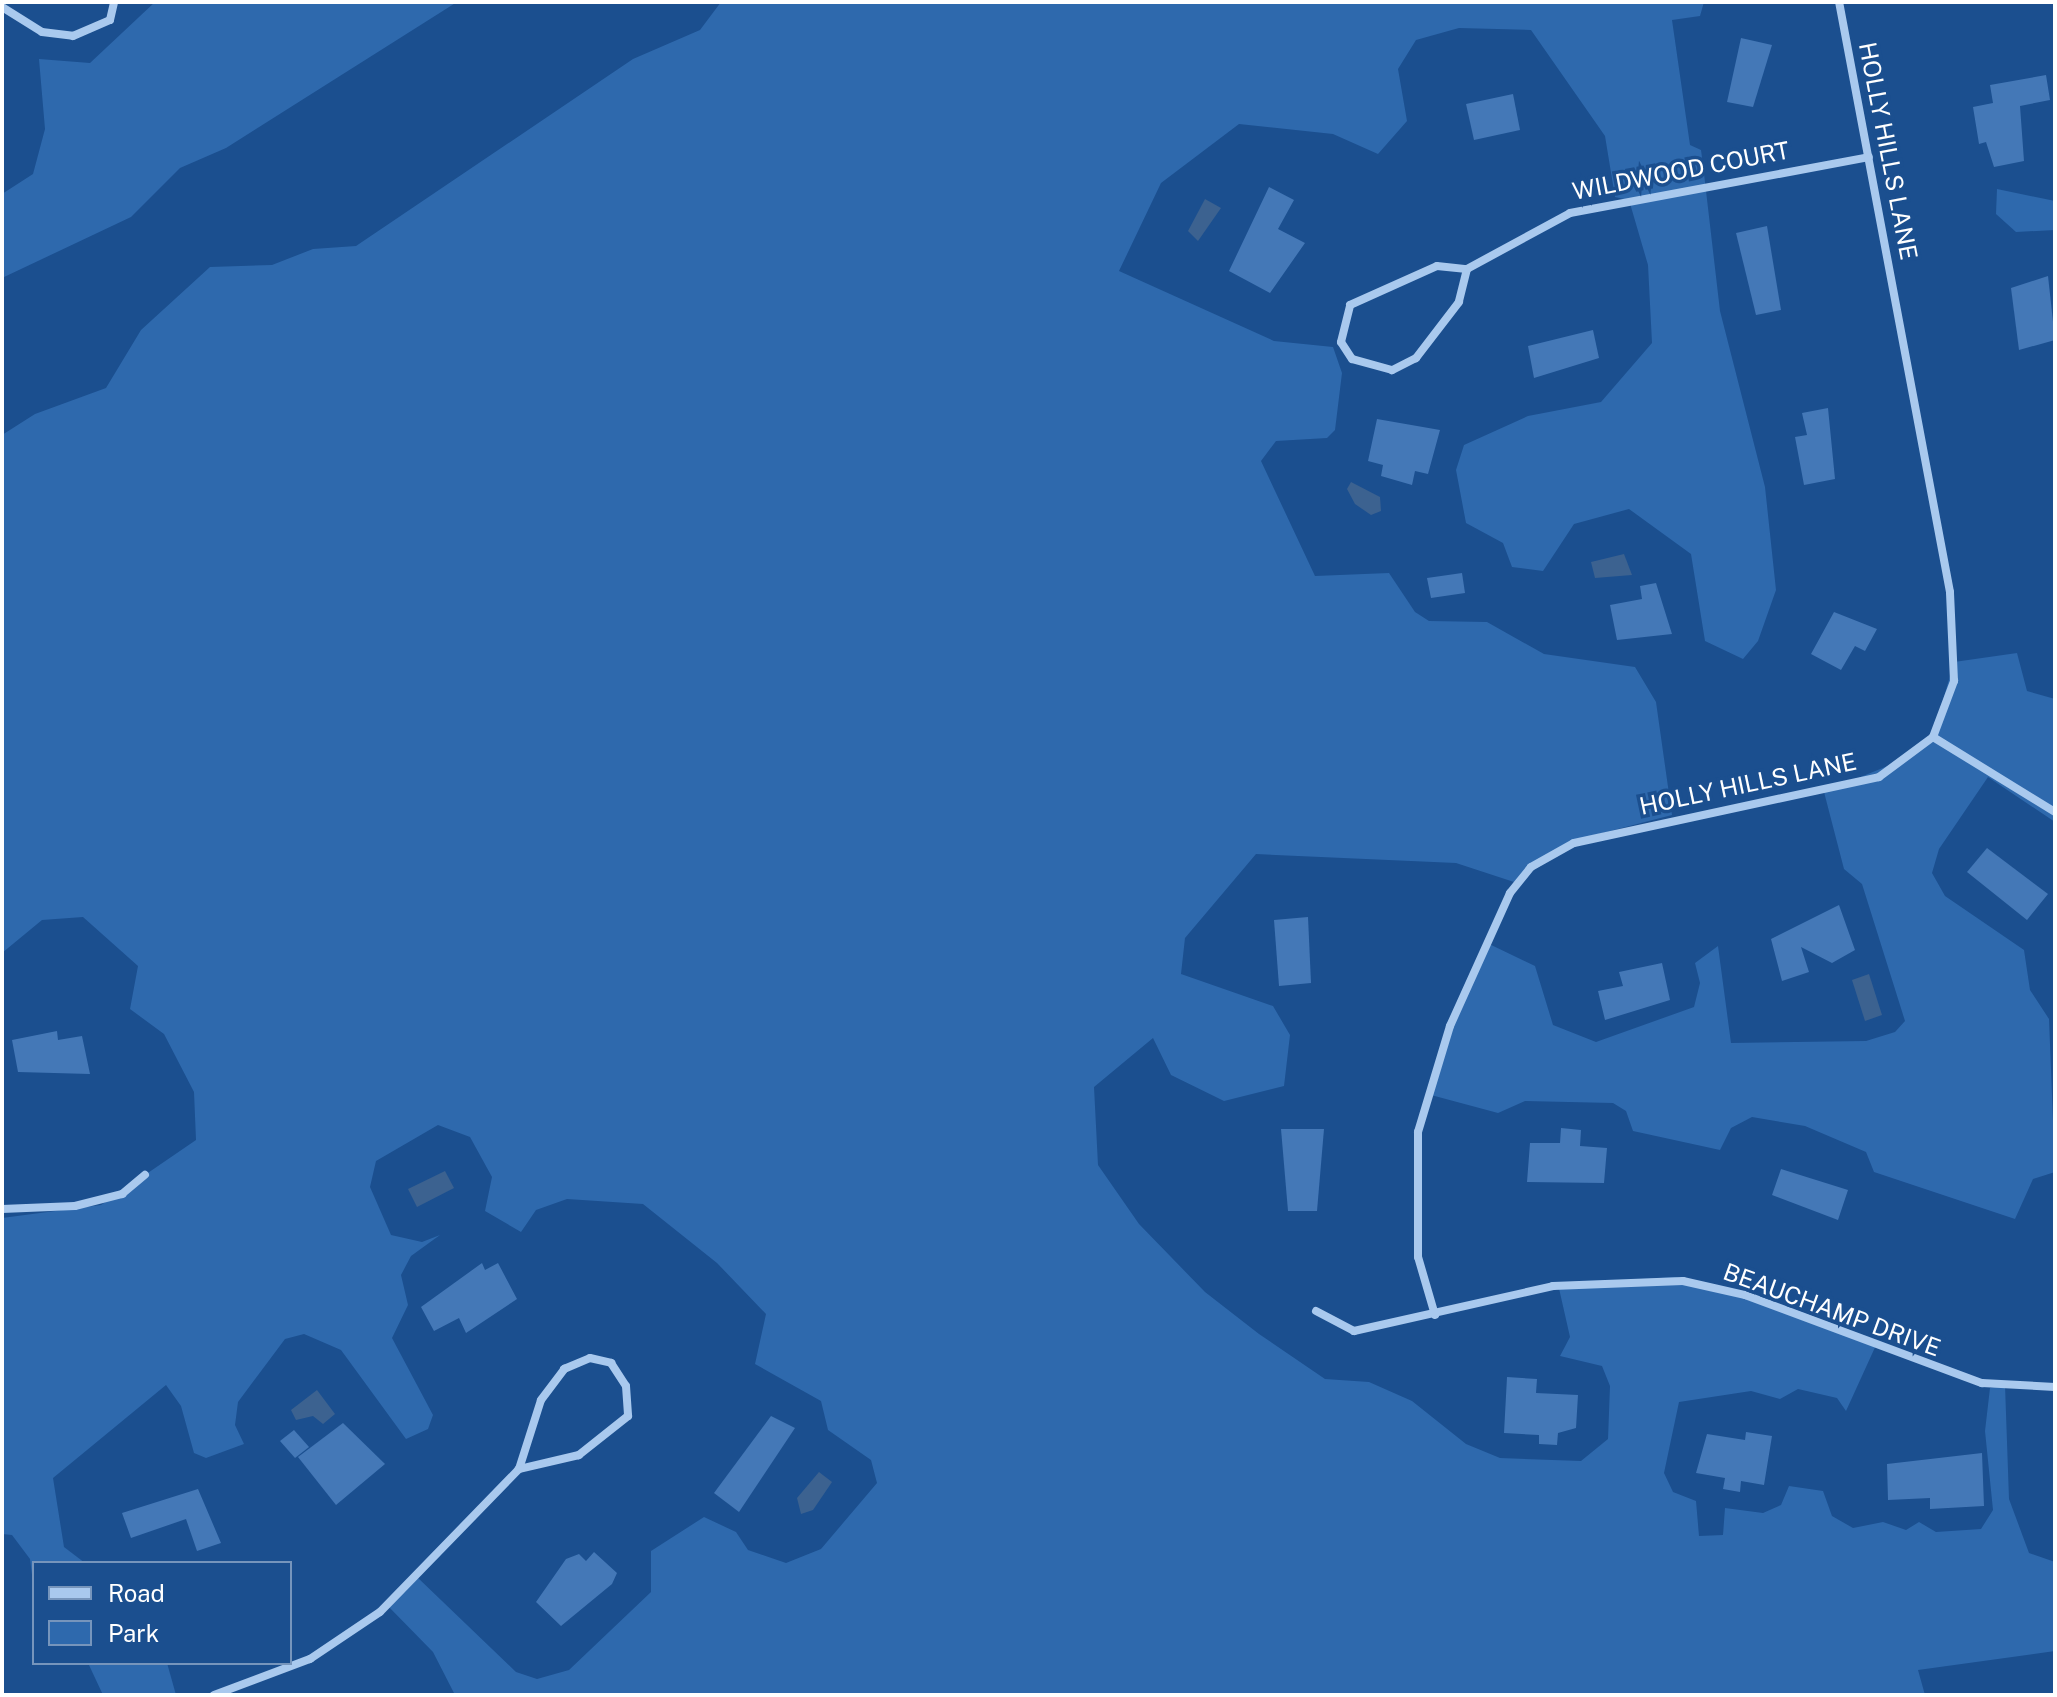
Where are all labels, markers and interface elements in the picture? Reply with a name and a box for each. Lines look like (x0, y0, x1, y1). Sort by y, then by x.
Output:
street label: HOLLY HILLS LANE (1853, 40, 1923, 262)
street label: WILDWOOD COURT (1570, 136, 1792, 206)
street label: HOLLY HILLS LANE (1637, 747, 1859, 821)
street label: BEAUCHAMP DRIVE (1719, 1257, 1945, 1363)
legend (32, 1561, 292, 1665)
text: Road (108, 1579, 165, 1607)
text: Park (108, 1619, 159, 1647)

